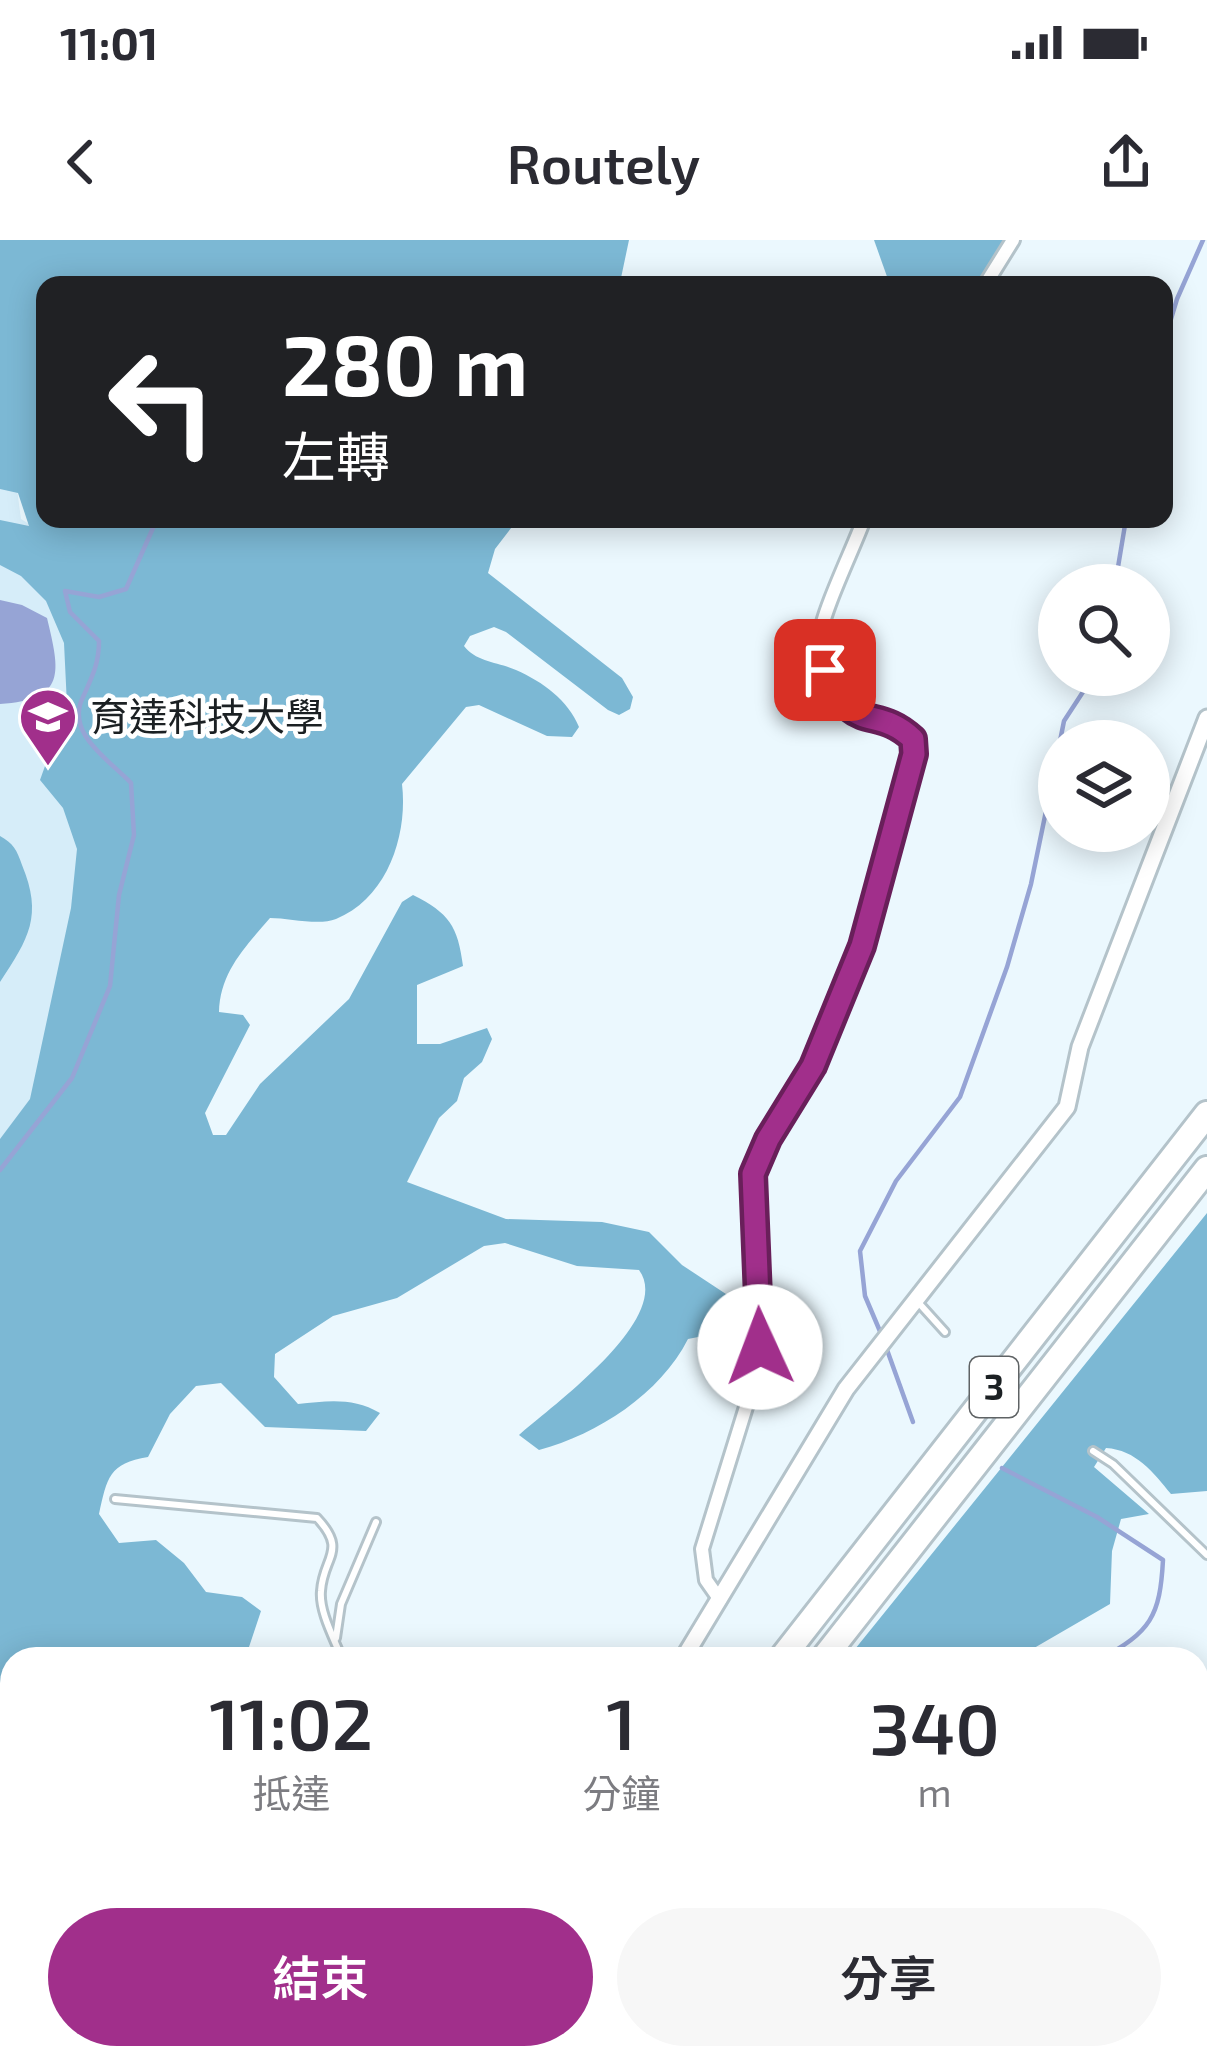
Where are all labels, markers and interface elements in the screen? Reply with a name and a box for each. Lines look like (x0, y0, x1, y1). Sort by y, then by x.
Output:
text: 11:01 (60, 15, 158, 69)
icon: back (48, 129, 114, 195)
icon: share (1093, 129, 1159, 195)
text: Routely (507, 130, 700, 195)
text: 280 m (282, 312, 528, 413)
icon: left (84, 324, 240, 480)
text: 左轉 (282, 423, 390, 488)
map controls (1038, 564, 1170, 852)
button: search (1038, 564, 1170, 696)
pin (774, 619, 876, 721)
icon: arrive (792, 637, 858, 703)
school or university icon: 育達科技大學 (17, 686, 79, 768)
place label: 育達科技大學 (90, 692, 324, 739)
button: layers (1038, 720, 1170, 852)
position arrow (697, 1284, 823, 1410)
road number: 3 (970, 1357, 1018, 1417)
text: 11:02 (209, 1678, 373, 1764)
text: 1 (606, 1678, 636, 1764)
text: 340 (870, 1683, 1000, 1769)
text: m (918, 1768, 952, 1815)
text: 抵達 (252, 1769, 330, 1816)
text: 分鐘 (582, 1769, 660, 1816)
button: 結束 (48, 1908, 593, 2046)
button: 分享 (617, 1908, 1161, 2046)

